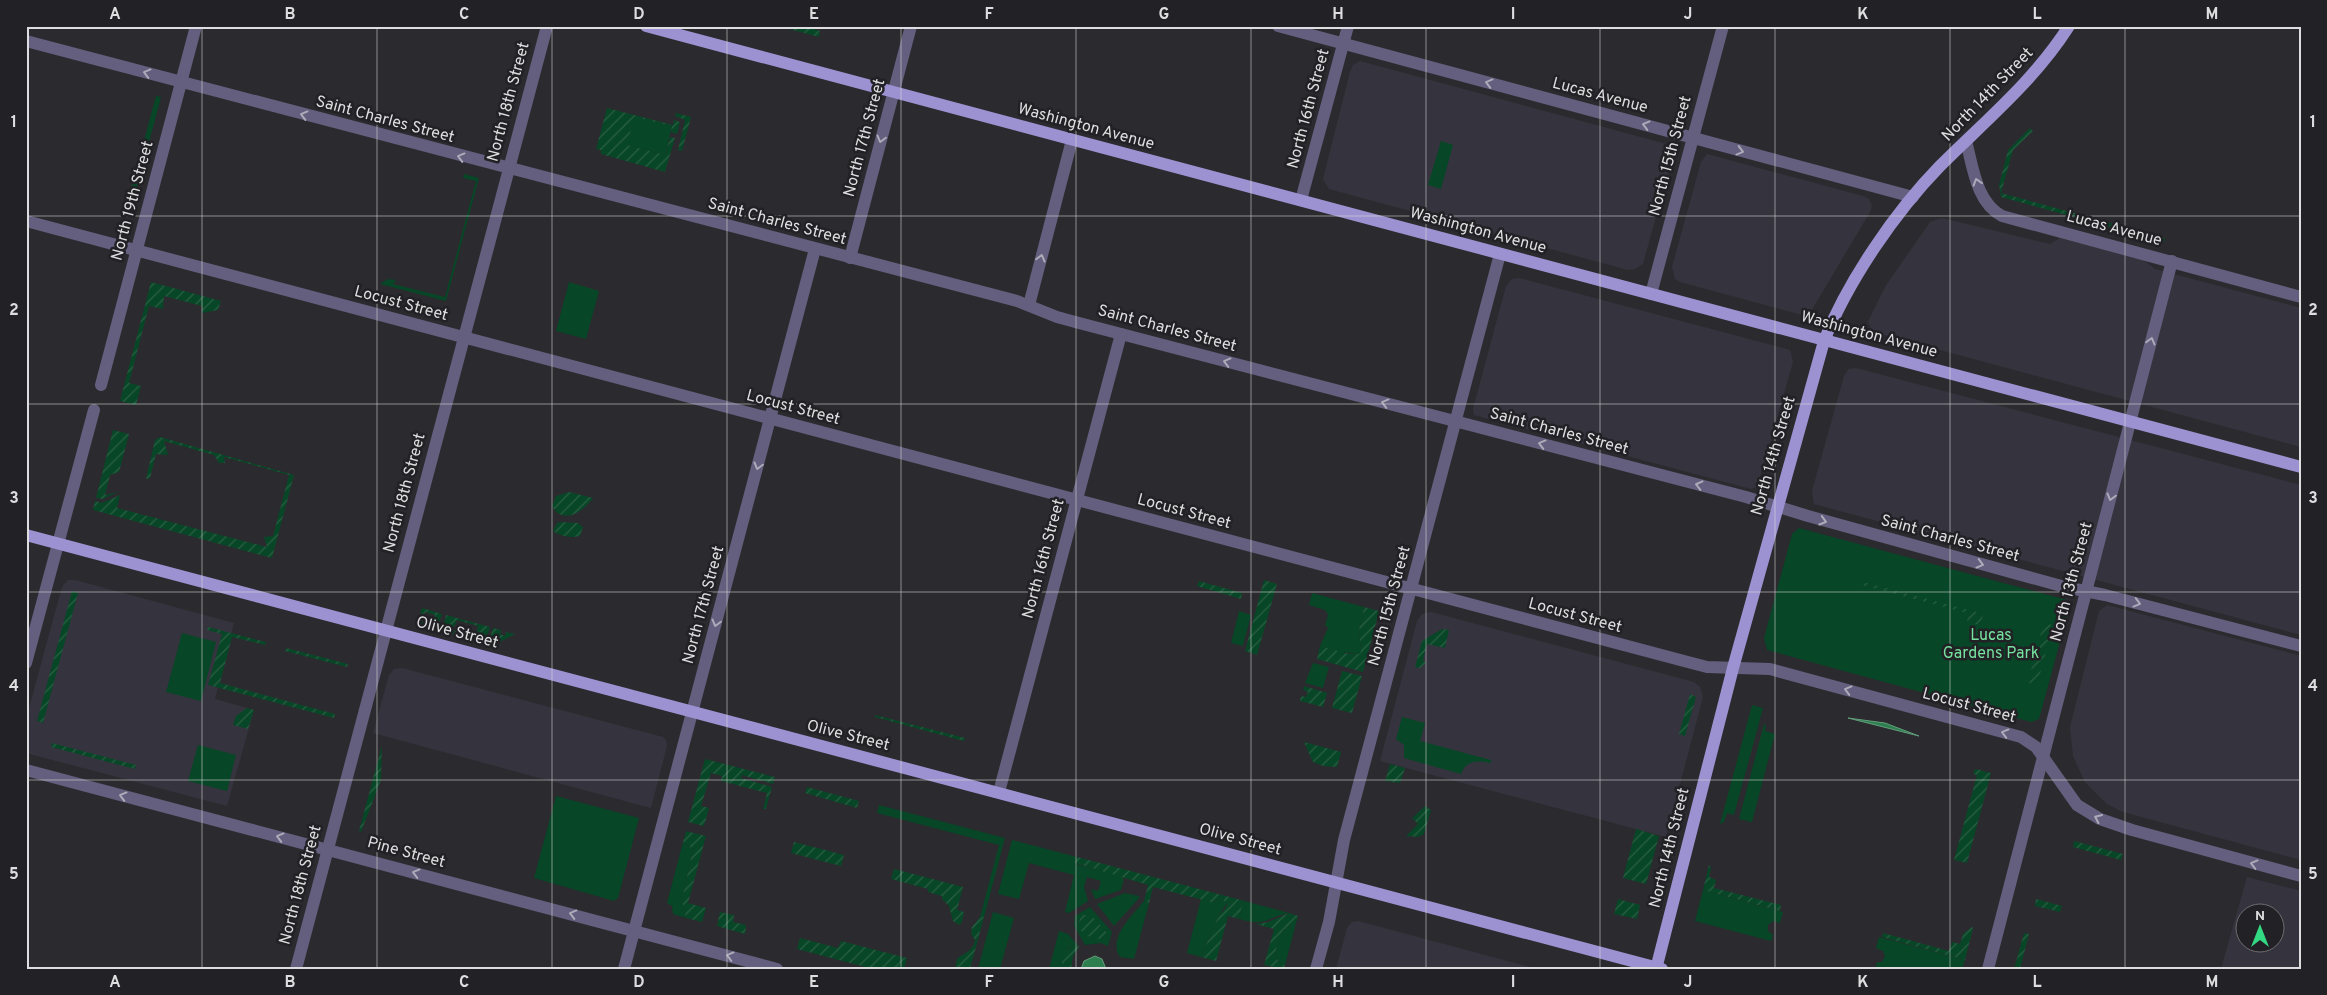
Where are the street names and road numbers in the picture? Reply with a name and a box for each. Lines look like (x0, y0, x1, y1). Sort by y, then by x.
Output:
street label: North 18th Street (483, 40, 535, 164)
street label: North 14th Street (1938, 44, 2038, 146)
street label: North 16th Street (1283, 47, 1335, 171)
street label: Lucas Avenue (1550, 74, 1650, 118)
street label: North 17th Street (840, 77, 890, 199)
street label: Saint Charles Street (313, 92, 457, 148)
street label: North 15th Street (1645, 94, 1697, 218)
street label: Washington Avenue (1015, 99, 1157, 155)
street label: North 19th Street (107, 139, 159, 263)
street label: Saint Charles Street (705, 194, 849, 250)
street label: Washington Avenue (1407, 203, 1549, 259)
street label: Lucas Avenue (2064, 207, 2164, 251)
street label: Locust Street (352, 282, 450, 326)
street label: Saint Charles Street (1095, 301, 1239, 357)
street label: Washington Avenue (1798, 307, 1940, 363)
street label: Locust Street (744, 386, 842, 430)
street label: North 14th Street (1747, 394, 1801, 518)
street label: Saint Charles Street (1487, 404, 1631, 460)
street label: North 18th Street (379, 431, 431, 555)
street label: Locust Street (1135, 490, 1233, 534)
street label: North 16th Street (1018, 497, 1070, 621)
street label: Saint Charles Street (1878, 511, 2022, 567)
street label: North 13th Street (2046, 520, 2098, 644)
street label: North 17th Street (679, 544, 729, 666)
street label: North 15th Street (1364, 544, 1416, 668)
street label: Locust Street (1526, 594, 1624, 638)
street label: Olive Street (414, 612, 500, 654)
street label: Locust Street (1920, 684, 2018, 728)
street label: Olive Street (805, 716, 891, 756)
street label: North 14th Street (1645, 786, 1695, 910)
street label: Olive Street (1197, 819, 1283, 861)
street label: North 18th Street (275, 823, 327, 947)
street label: Pine Street (365, 833, 447, 873)

